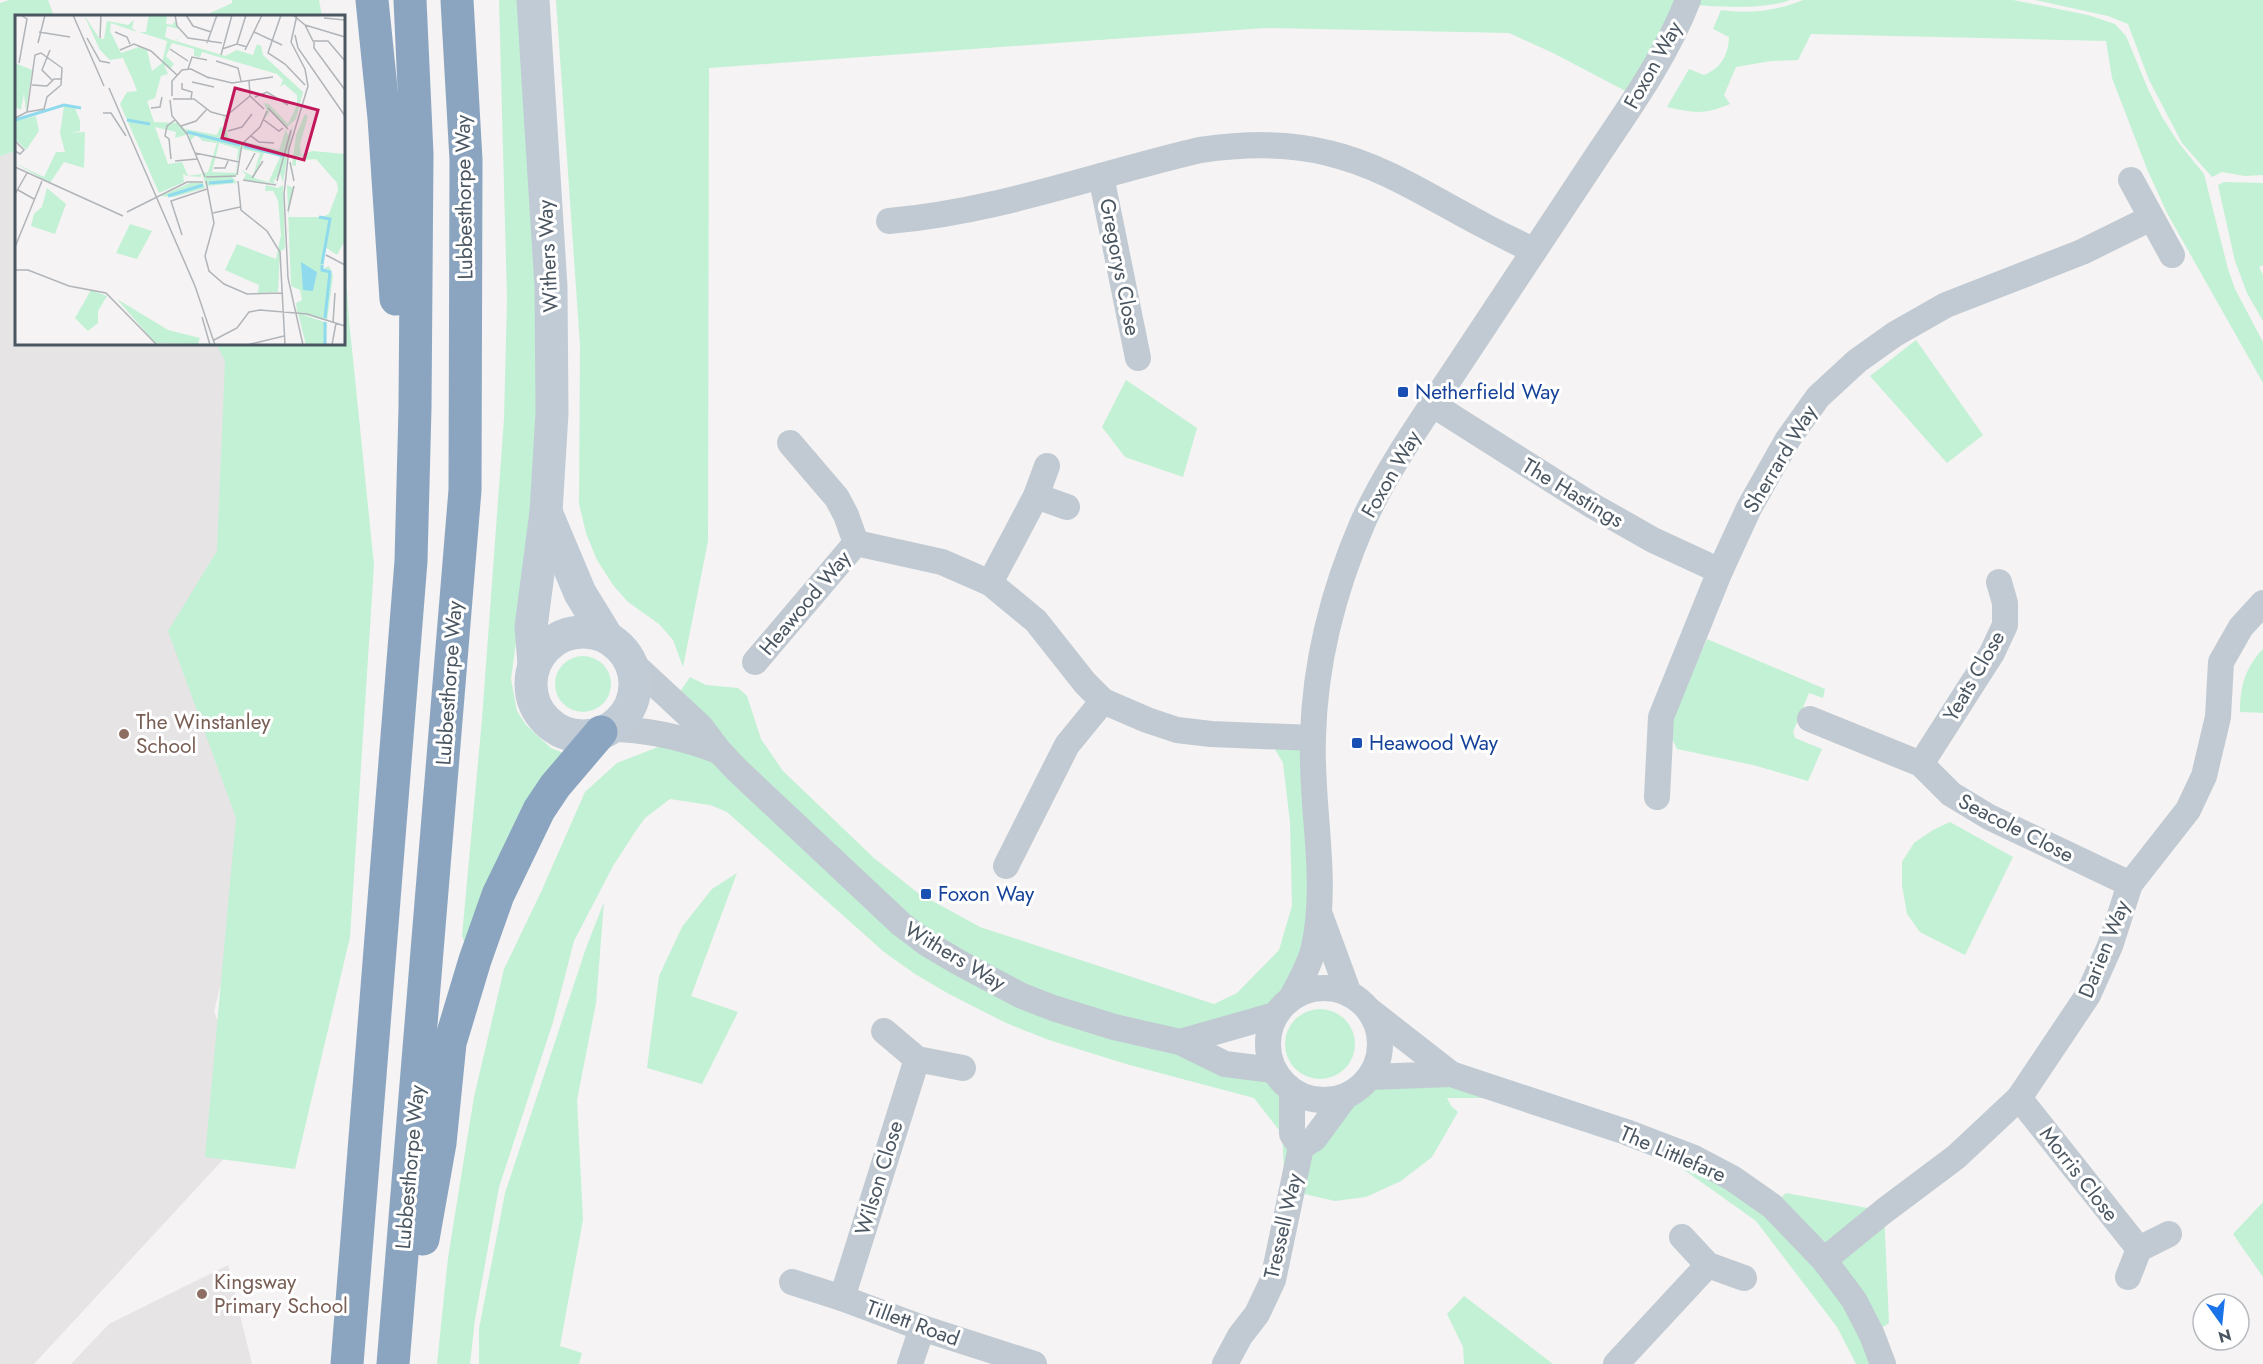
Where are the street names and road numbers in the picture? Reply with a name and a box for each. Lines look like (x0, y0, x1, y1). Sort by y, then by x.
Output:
street label: Foxon Way (1617, 15, 1690, 114)
street label: Lubbesthorpe Way (448, 113, 480, 280)
street label: Gregorys Close (1092, 196, 1148, 338)
street label: Withers Way (530, 198, 566, 313)
street label: Sherrard Way (1736, 399, 1824, 519)
street label: Foxon Way (1354, 424, 1428, 523)
street label: The Hastings (1517, 451, 1629, 535)
street label: Heawood Way (752, 543, 858, 662)
street label: Lubbesthorpe Way (428, 599, 470, 766)
street label: Yeats Close (1936, 625, 2012, 727)
street label: Seacole Close (1953, 786, 2079, 870)
street label: Darien Way (2071, 895, 2138, 1002)
street label: Withers Way (899, 914, 1012, 998)
street label: Lubbesthorpe Way (388, 1083, 432, 1251)
street label: Wilson Close (847, 1117, 911, 1239)
street label: The Littlefare (1615, 1118, 1731, 1190)
street label: Morris Close (2032, 1120, 2126, 1228)
street label: Tressell Way (1256, 1170, 1310, 1282)
street label: Tillett Road (862, 1292, 964, 1354)

